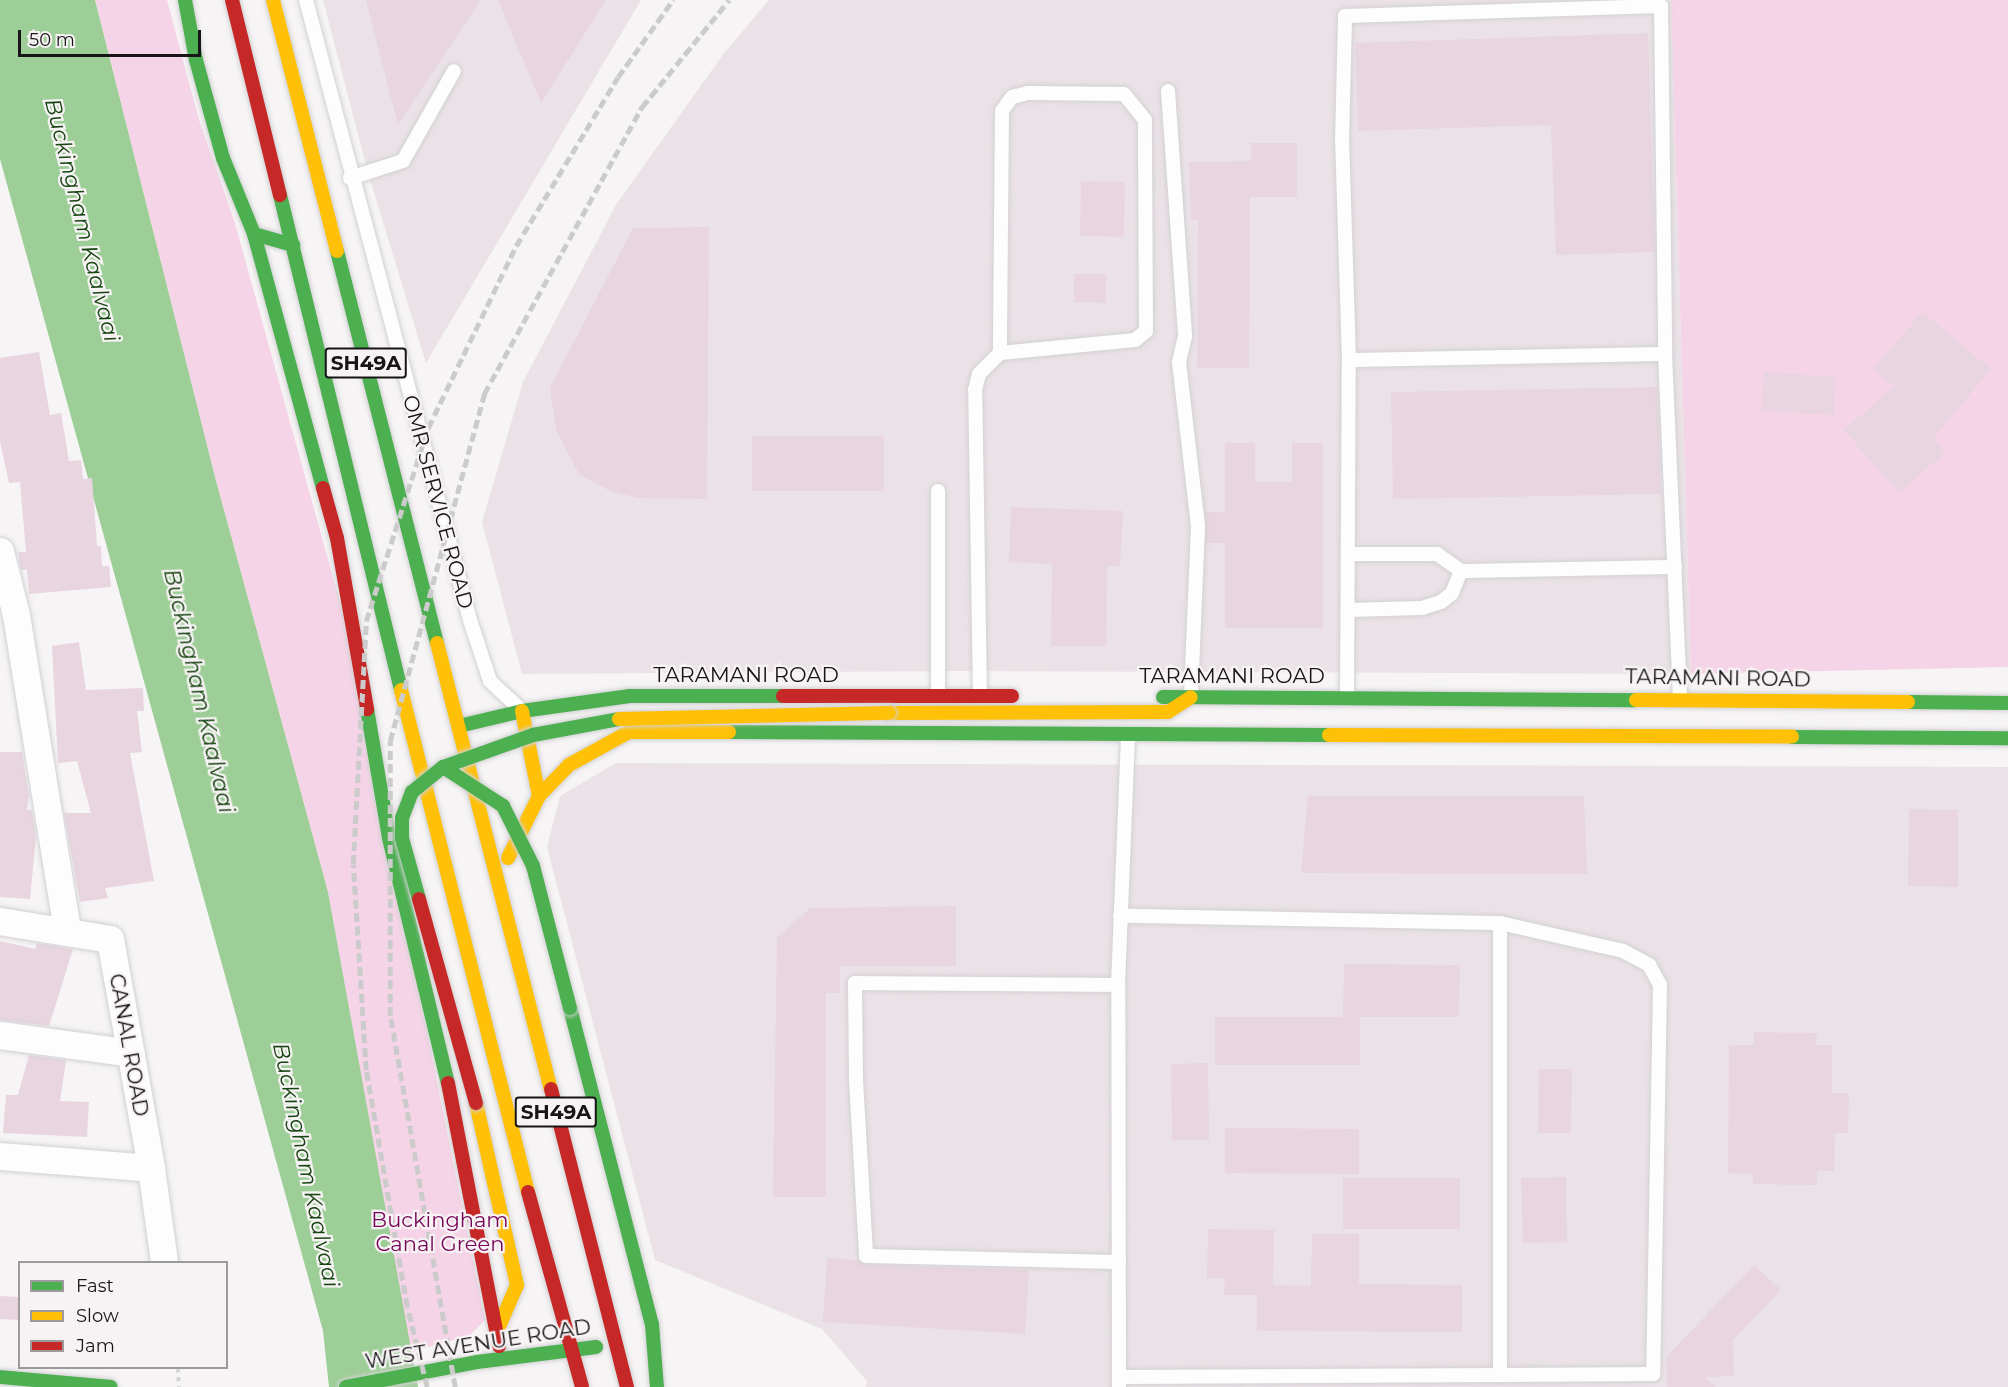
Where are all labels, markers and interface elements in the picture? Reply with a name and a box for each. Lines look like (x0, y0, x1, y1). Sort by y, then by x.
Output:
scale bar (21, 18, 204, 56)
text: 50 m (29, 29, 75, 51)
water label: Buckingham Kaalvaai (39, 96, 125, 344)
road number: SH49A (324, 346, 408, 380)
street label: OMR SERVICE ROAD (397, 392, 479, 612)
water label: Buckingham Kaalvaai (158, 566, 240, 816)
street label: TARAMANI ROAD (653, 662, 839, 688)
street label: TARAMANI ROAD (1139, 663, 1325, 689)
street label: TARAMANI ROAD (1625, 664, 1811, 692)
street label: CANAL ROAD (104, 972, 154, 1118)
water label: Buckingham Kaalvaai (267, 1040, 345, 1290)
road number: SH49A (514, 1095, 598, 1129)
park label: Buckingham Canal Green (371, 1207, 509, 1257)
legend (18, 1261, 228, 1369)
text: Fast (76, 1275, 114, 1297)
text: Slow (76, 1305, 119, 1327)
street label: WEST AVENUE ROAD (363, 1314, 593, 1374)
text: Jam (76, 1335, 115, 1357)

